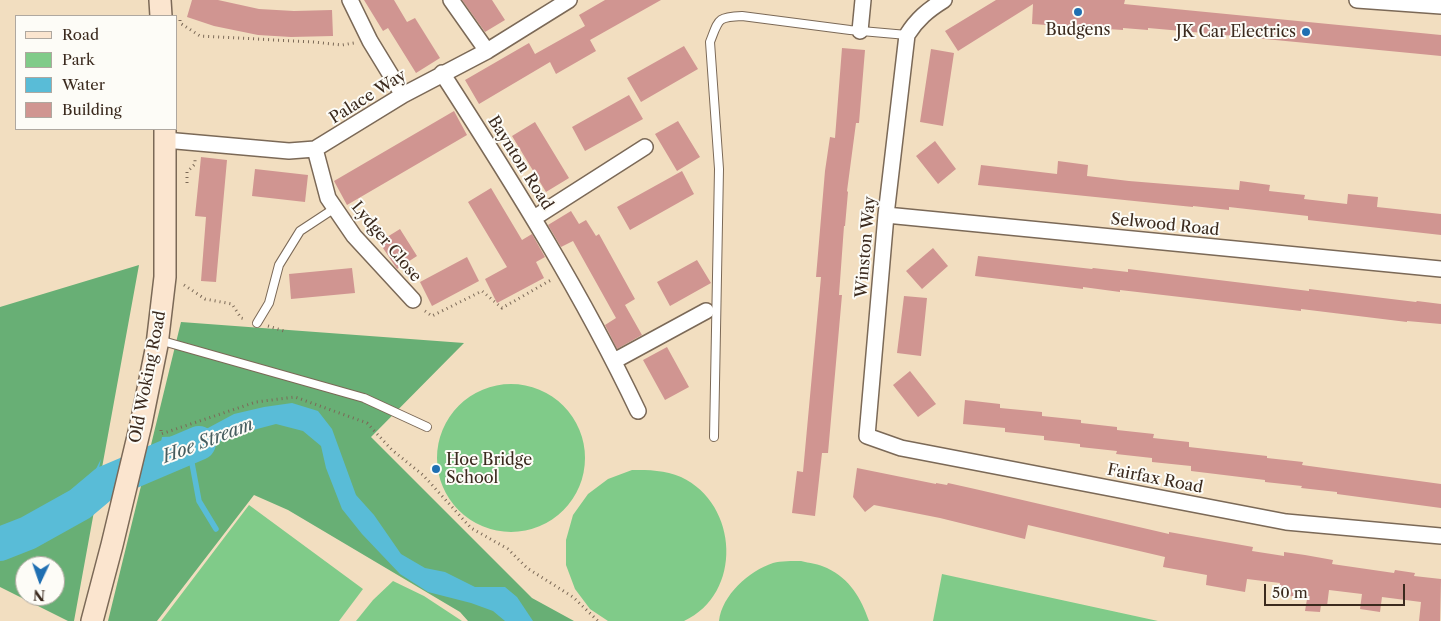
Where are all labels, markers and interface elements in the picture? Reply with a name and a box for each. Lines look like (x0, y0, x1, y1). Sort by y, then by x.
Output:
marker: Budgens (1072, 6, 1084, 18)
legend (15, 15, 178, 130)
place label: Budgens (1045, 20, 1111, 40)
place label: JK Car Electrics (1176, 22, 1296, 42)
text: Road (62, 25, 99, 44)
marker: JK Car Electrics (1300, 26, 1312, 38)
text: Park (62, 50, 95, 69)
street label: Palace Way (326, 66, 410, 128)
text: Water (62, 75, 105, 94)
text: Building (62, 100, 122, 119)
street label: Baynton Road (483, 112, 557, 214)
street label: Winston Way (852, 195, 880, 299)
street label: Lydger Close (347, 198, 425, 286)
street label: Selwood Road (1110, 210, 1220, 240)
street label: Old Woking Road (126, 309, 170, 445)
water label: Hoe Stream (159, 414, 257, 468)
place label: Hoe Bridge School (446, 450, 532, 488)
street label: Fairfax Road (1105, 460, 1205, 498)
marker: Hoe Bridge School (430, 463, 442, 475)
north arrow (15, 556, 65, 606)
scale bar (1266, 574, 1407, 606)
text: 50 m (1272, 583, 1308, 602)
text: N (33, 586, 46, 604)

